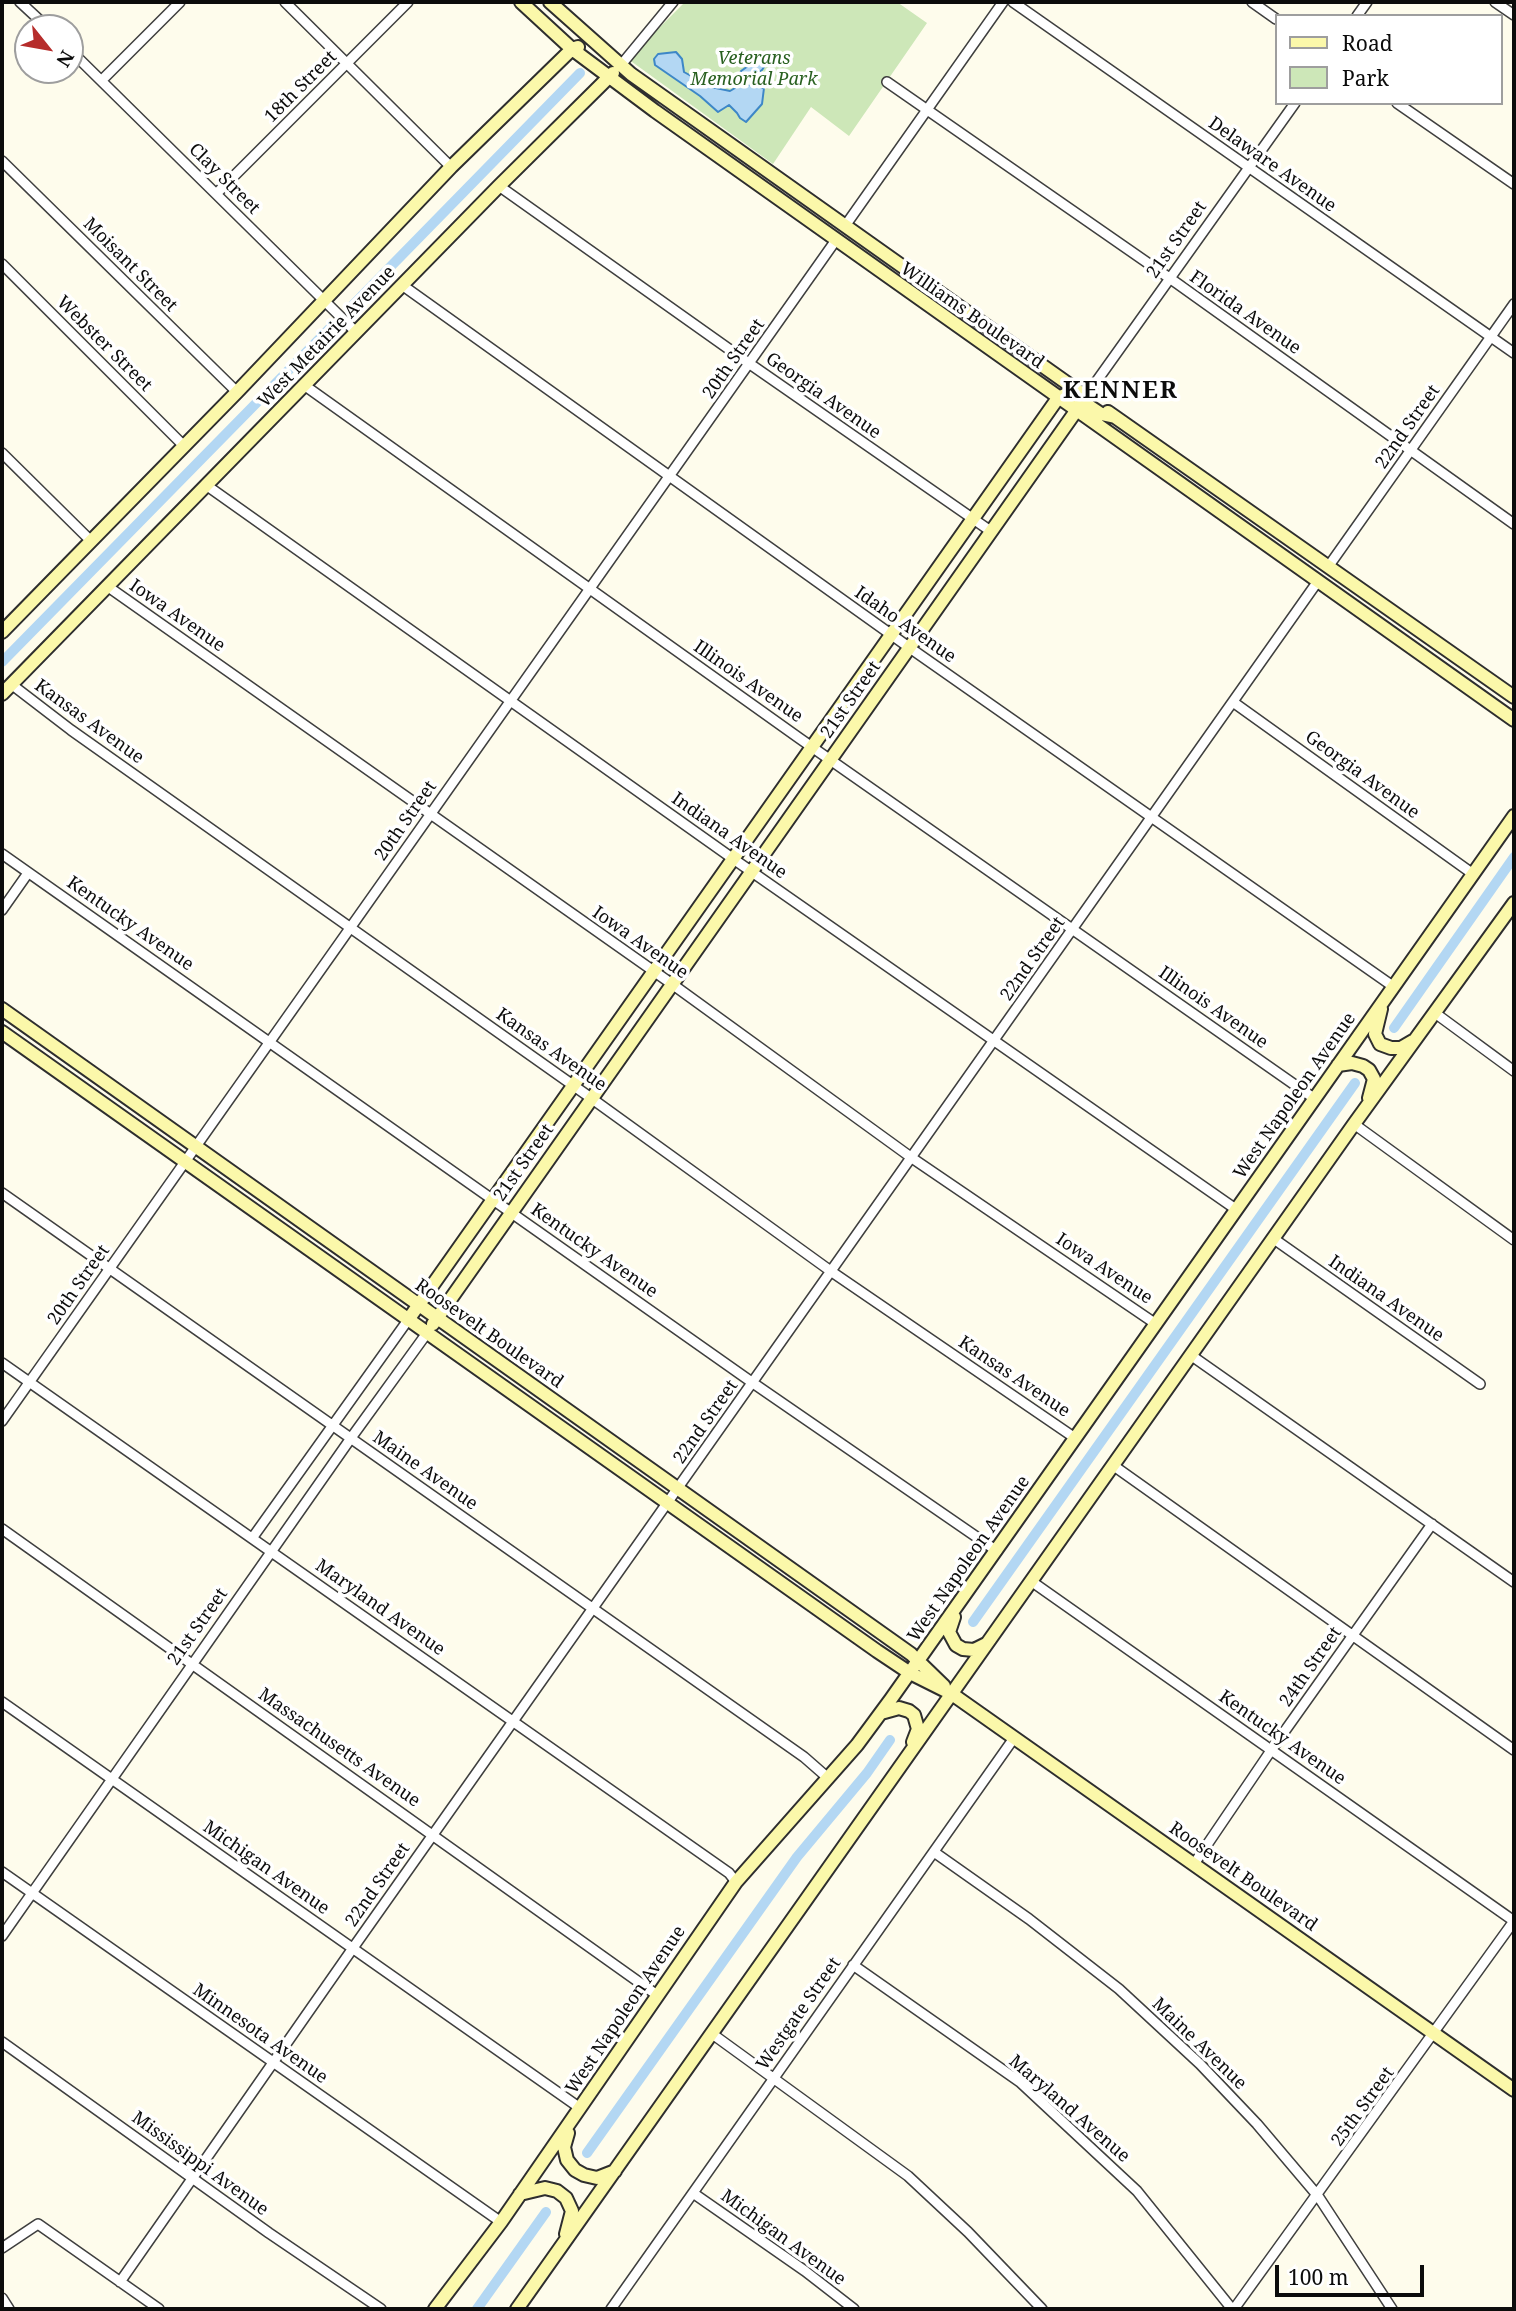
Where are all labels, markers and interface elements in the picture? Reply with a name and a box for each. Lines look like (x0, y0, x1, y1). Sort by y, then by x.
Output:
north arrow (14, 14, 84, 84)
legend (1274, 14, 1502, 105)
text: Road (1342, 29, 1393, 57)
text: N (50, 46, 80, 72)
street label: 18th Street (261, 47, 341, 127)
park label: Veterans Memorial Park (691, 48, 817, 90)
text: Park (1342, 64, 1389, 92)
street label: Delaware Avenue (1204, 113, 1340, 217)
street label: Clay Street (184, 139, 264, 219)
street label: 21st Street (1142, 197, 1212, 283)
street label: Moisant Street (78, 213, 182, 317)
street label: Williams Boulevard (896, 258, 1048, 374)
street label: West Metairie Avenue (254, 262, 400, 412)
street label: Florida Avenue (1185, 267, 1305, 359)
street label: Webster Street (52, 292, 156, 396)
street label: 20th Street (699, 315, 769, 403)
street label: Georgia Avenue (761, 348, 885, 444)
district label: KENNER (1064, 377, 1178, 405)
street label: 22nd Street (1371, 381, 1445, 473)
street label: Iowa Avenue (125, 575, 229, 657)
street label: Idaho Avenue (850, 582, 960, 668)
street label: Illinois Avenue (689, 636, 807, 728)
street label: 21st Street (816, 657, 886, 743)
street label: Kansas Avenue (30, 675, 148, 769)
street label: Georgia Avenue (1301, 726, 1423, 824)
street label: 20th Street (371, 777, 441, 865)
street label: Indiana Avenue (667, 788, 791, 884)
street label: Kentucky Avenue (62, 872, 198, 976)
street label: Iowa Avenue (588, 902, 692, 984)
street label: 22nd Street (996, 913, 1070, 1005)
street label: Illinois Avenue (1154, 962, 1272, 1054)
street label: Kansas Avenue (492, 1004, 610, 1096)
street label: West Napoleon Avenue (1229, 1009, 1361, 1183)
street label: 21st Street (489, 1120, 559, 1206)
street label: Kentucky Avenue (526, 1199, 662, 1303)
street label: Iowa Avenue (1052, 1229, 1156, 1309)
street label: 20th Street (44, 1241, 114, 1329)
street label: Indiana Avenue (1324, 1251, 1448, 1347)
street label: Roosevelt Boulevard (411, 1275, 567, 1393)
street label: Kansas Avenue (954, 1332, 1074, 1422)
street label: 22nd Street (669, 1376, 743, 1468)
street label: Maine Avenue (368, 1427, 482, 1515)
street label: West Napoleon Avenue (903, 1472, 1035, 1646)
street label: Maryland Avenue (311, 1555, 449, 1661)
street label: 21st Street (163, 1584, 233, 1670)
street label: 24th Street (1276, 1623, 1346, 1711)
street label: Massachusetts Avenue (254, 1684, 424, 1812)
street label: Kentucky Avenue (1214, 1686, 1350, 1790)
street label: Michigan Avenue (199, 1816, 333, 1920)
street label: Roosevelt Boulevard (1165, 1818, 1321, 1936)
street label: 22nd Street (341, 1839, 415, 1931)
street label: West Napoleon Avenue (562, 1922, 690, 2098)
street label: Westgate Street (752, 1954, 846, 2074)
street label: Minnesota Avenue (188, 1979, 332, 2089)
street label: Maine Avenue (1147, 1993, 1251, 2095)
street label: Maryland Avenue (1004, 2051, 1134, 2167)
street label: 25th Street (1327, 2063, 1399, 2151)
street label: Mississippi Avenue (128, 2107, 272, 2221)
street label: Michigan Avenue (716, 2185, 850, 2291)
scale bar (1278, 2252, 1427, 2296)
text: 100 m (1288, 2263, 1349, 2291)

